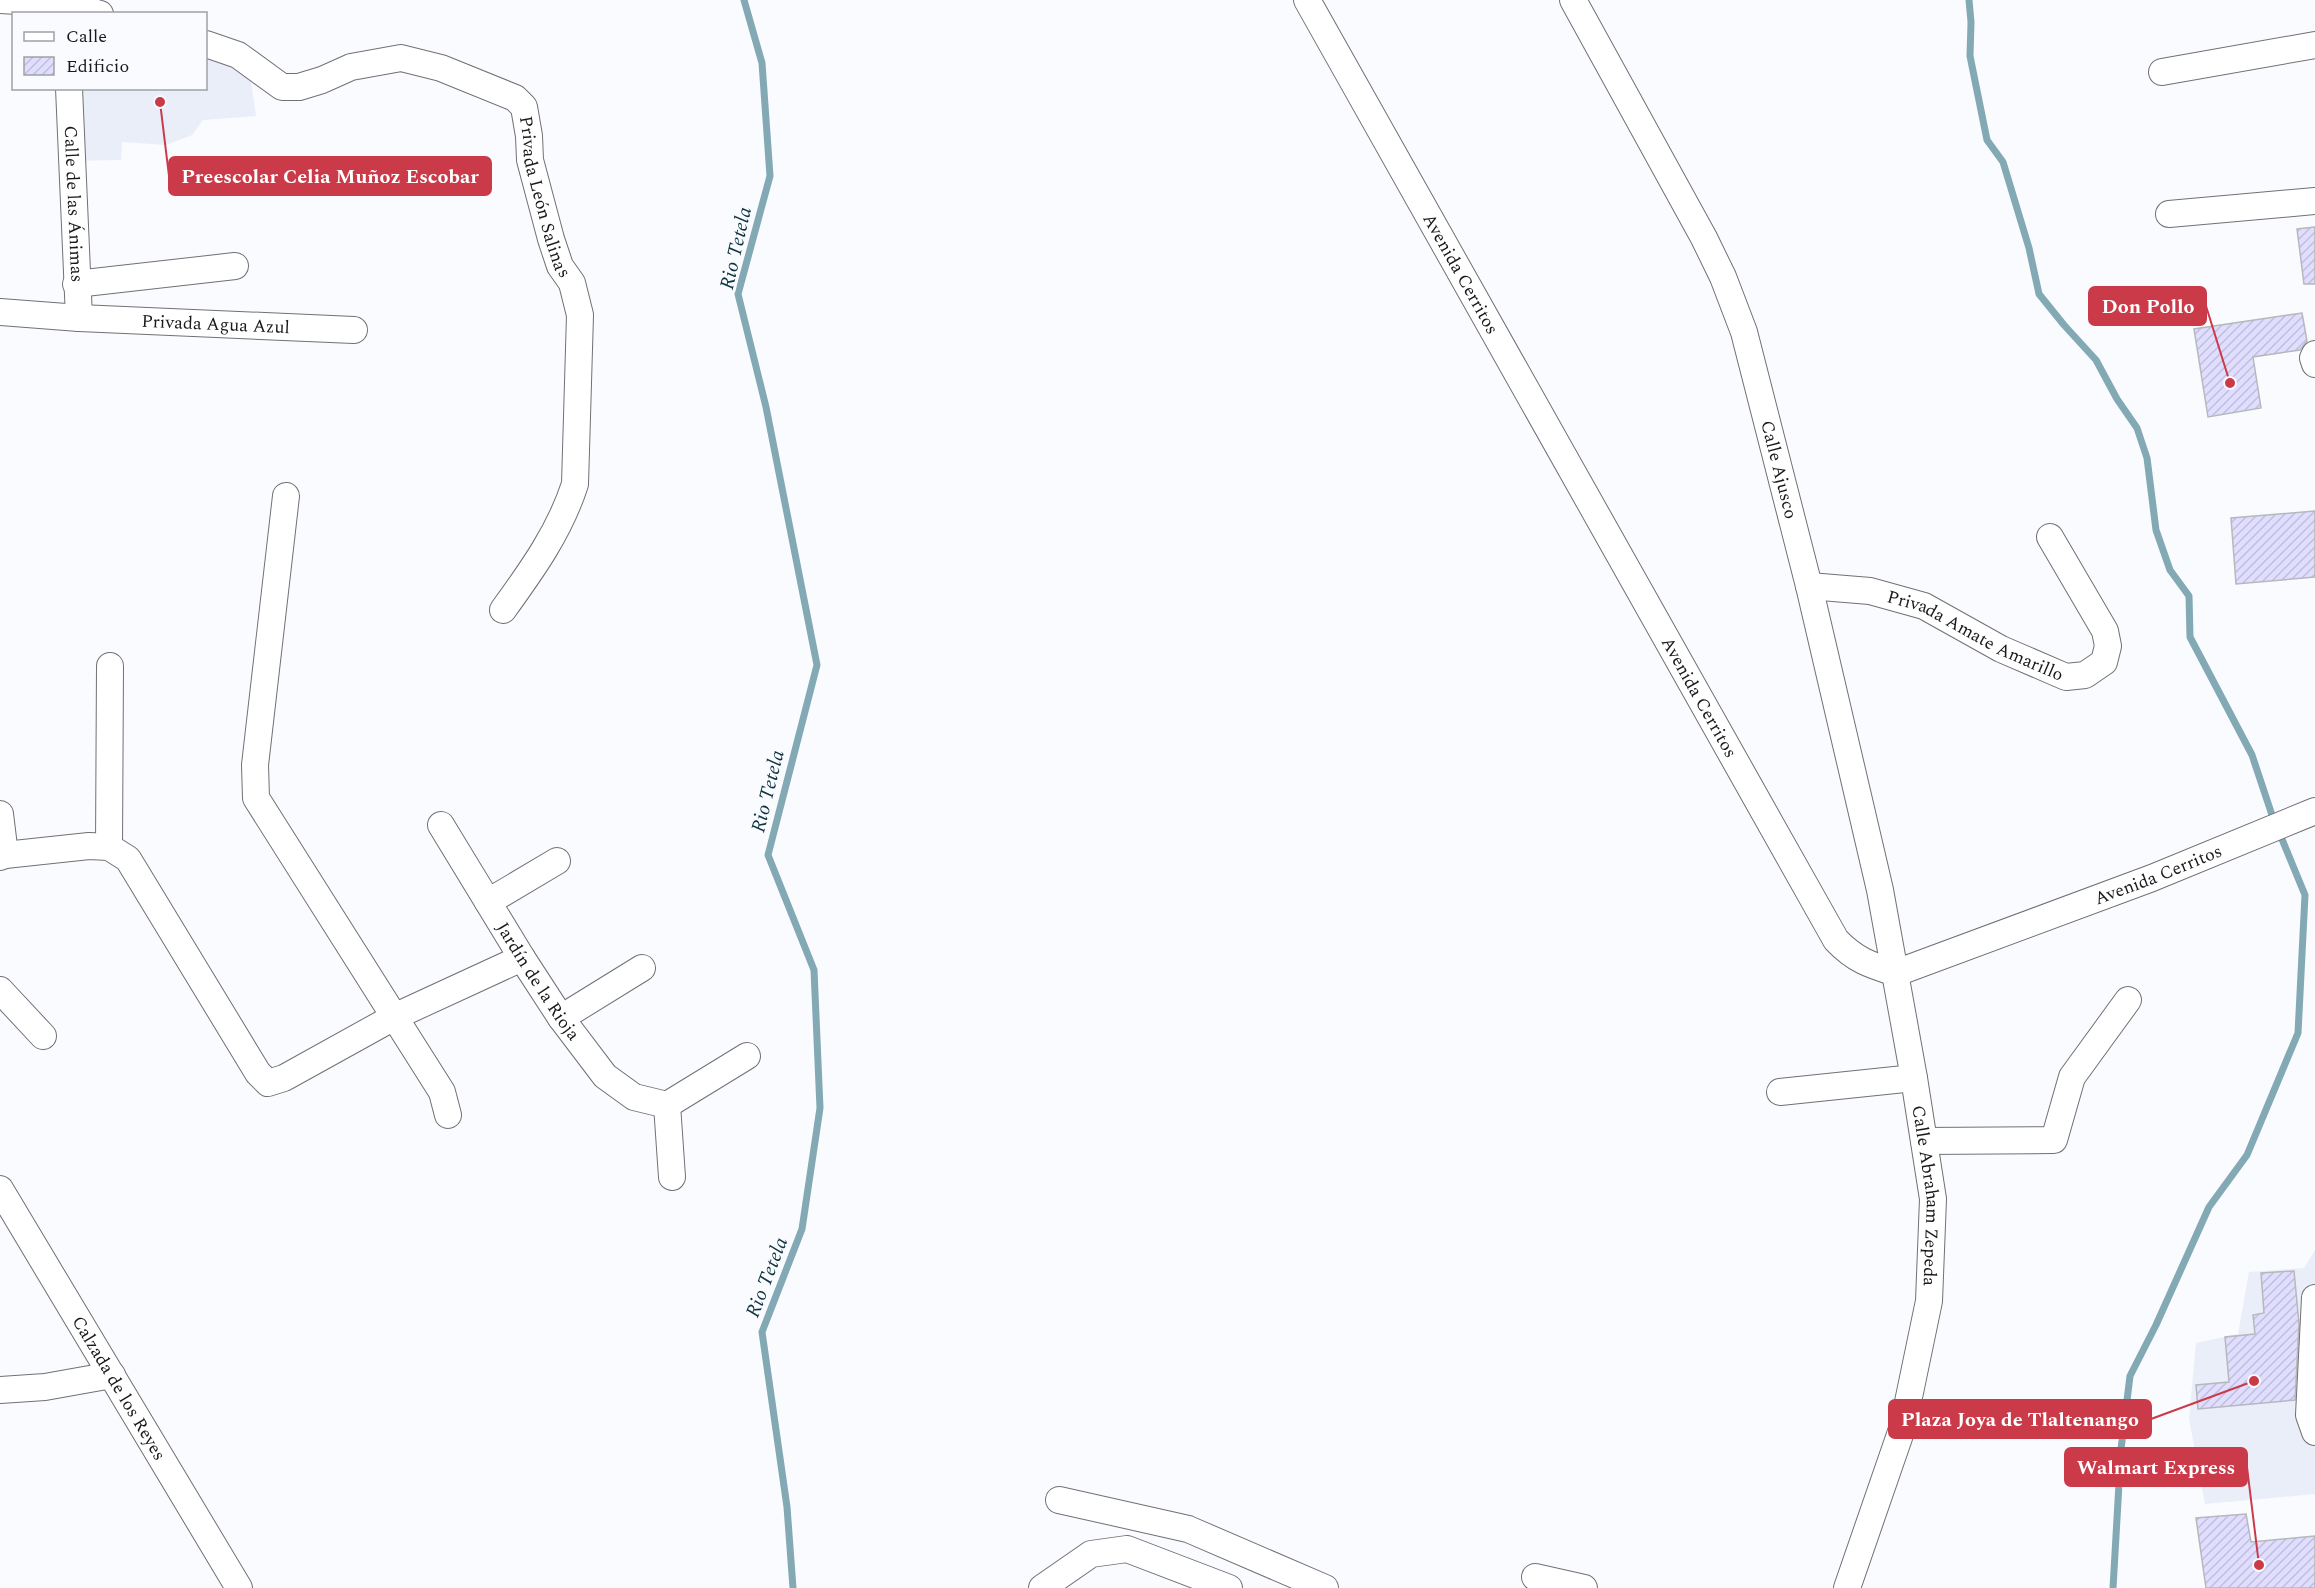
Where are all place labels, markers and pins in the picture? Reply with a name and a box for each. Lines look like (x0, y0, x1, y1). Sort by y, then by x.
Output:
callout: Preescolar Celia Muñoz Escobar (169, 157, 491, 195)
callout: Don Pollo (2089, 287, 2206, 325)
callout: Plaza Joya de Tlaltenango (1889, 1400, 2151, 1438)
callout: Walmart Express (2065, 1448, 2247, 1486)

